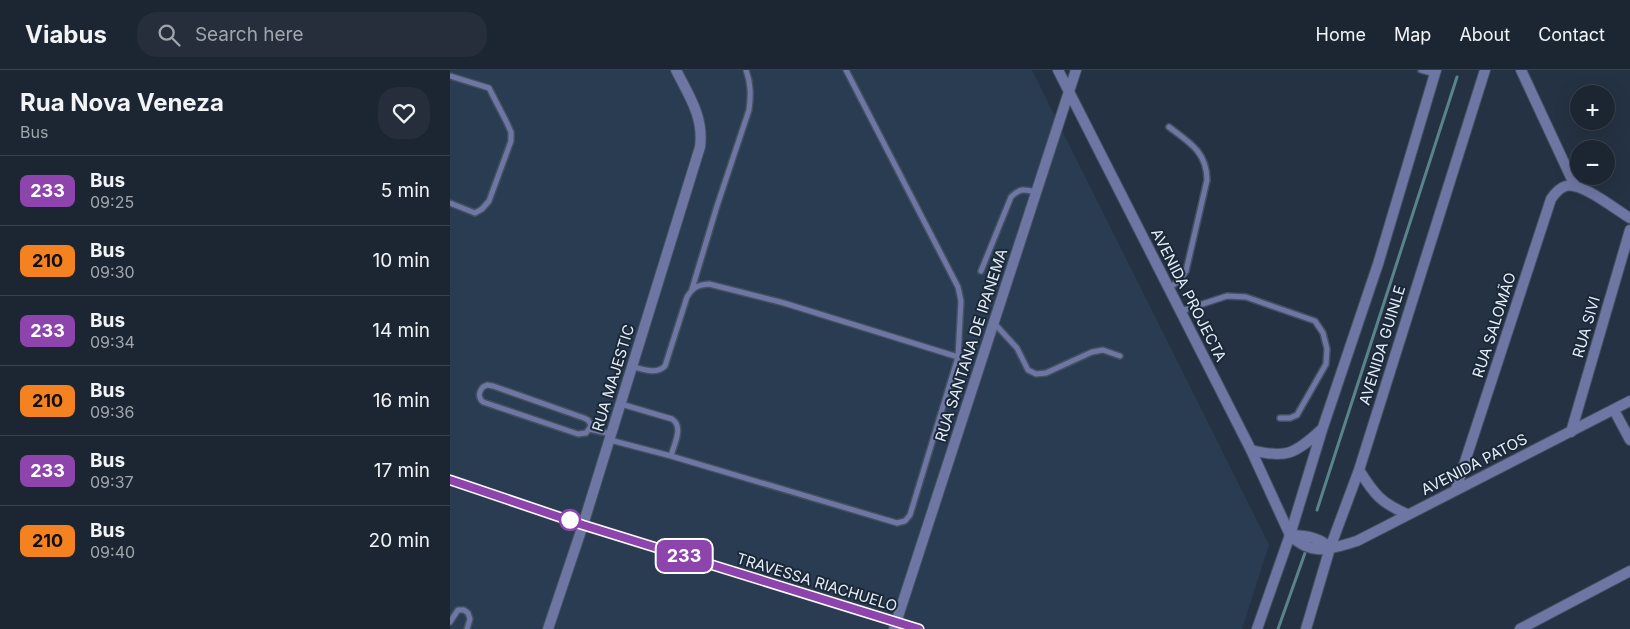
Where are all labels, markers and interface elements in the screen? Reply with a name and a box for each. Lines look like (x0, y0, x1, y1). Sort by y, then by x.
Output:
search box (137, 12, 487, 57)
text: Viabus (25, 20, 107, 49)
icon: search (155, 21, 183, 49)
text: Search here (195, 23, 304, 46)
text: Home (1316, 24, 1366, 45)
text: Map (1394, 24, 1431, 45)
text: About (1459, 24, 1510, 45)
text: Contact (1538, 24, 1605, 45)
map controls (1570, 85, 1615, 185)
button: + (1570, 85, 1615, 130)
button: heart (378, 87, 430, 139)
text: Rua Nova Veneza (20, 88, 224, 117)
text: Bus (20, 122, 48, 142)
button: − (1570, 140, 1615, 185)
text: Bus (90, 169, 125, 192)
text: 5 min (381, 179, 430, 202)
text: 233 (30, 180, 65, 201)
text: 09:25 (90, 192, 134, 212)
street label: AVENIDA PROJECTA (1147, 225, 1231, 365)
text: Bus (90, 239, 125, 262)
street label: RUA SANTANA DE IPANEMA (931, 246, 1011, 444)
text: 10 min (372, 249, 430, 272)
text: 210 (32, 250, 63, 271)
text: 09:30 (90, 262, 135, 282)
street label: RUA SALOMÃO (1468, 270, 1520, 380)
street label: AVENIDA GUINLE (1355, 283, 1409, 407)
street label: RUA SIVI (1568, 294, 1604, 360)
text: Bus (90, 309, 125, 332)
text: 14 min (372, 319, 430, 342)
text: 233 (30, 320, 65, 341)
street label: RUA MAJESTIC (588, 322, 638, 434)
text: 09:34 (90, 332, 135, 352)
text: Bus (90, 379, 125, 402)
text: 16 min (373, 389, 430, 412)
text: 210 (32, 390, 63, 411)
text: 09:36 (90, 402, 134, 422)
street label: AVENIDA PATOS (1418, 429, 1530, 499)
text: Bus (90, 449, 125, 472)
text: 17 min (374, 459, 430, 482)
text: 233 (30, 460, 65, 481)
text: 09:37 (90, 472, 134, 492)
unlabelled marker (559, 509, 581, 531)
text: Bus (90, 519, 125, 542)
text: 20 min (369, 529, 430, 552)
text: 210 (32, 530, 63, 551)
line badge: 233 (655, 540, 713, 572)
text: 09:40 (90, 542, 135, 562)
text: 233 (667, 545, 701, 566)
street label: TRAVESSA RIACHUELO (734, 548, 900, 616)

